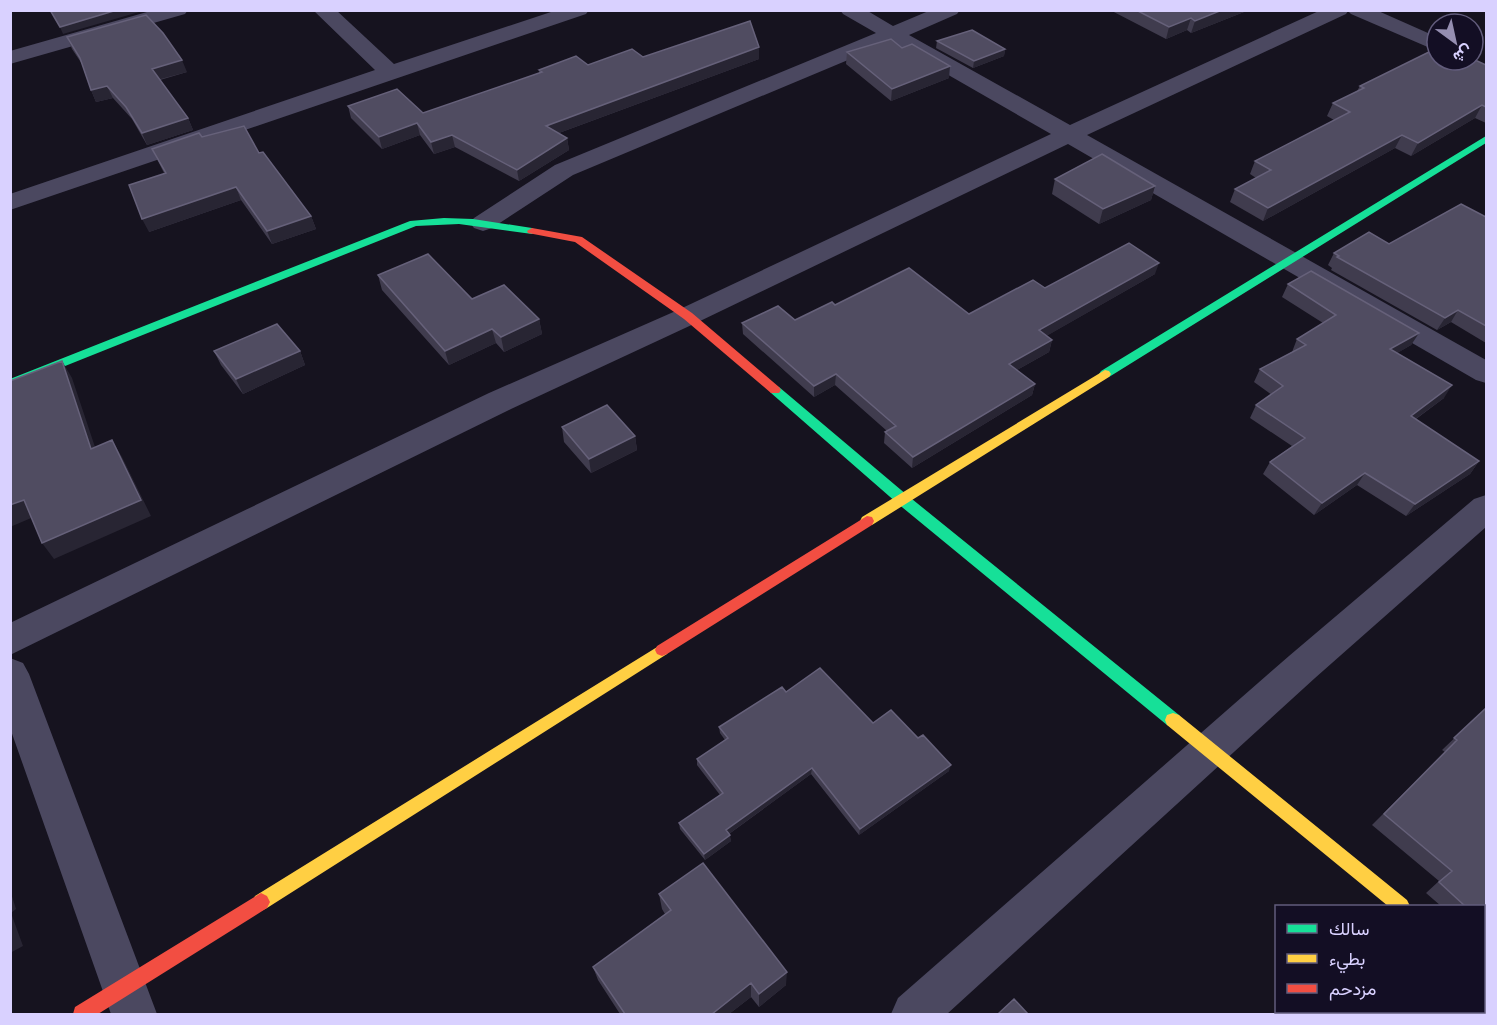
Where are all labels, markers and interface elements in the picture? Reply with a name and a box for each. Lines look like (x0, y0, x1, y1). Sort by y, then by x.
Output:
north arrow (1425, 12, 1485, 72)
text: ش (1450, 41, 1477, 68)
legend (1275, 905, 1485, 1013)
text: سالك (1329, 917, 1369, 940)
text: بطيء (1329, 947, 1365, 974)
text: مزدحم (1329, 977, 1376, 1001)

